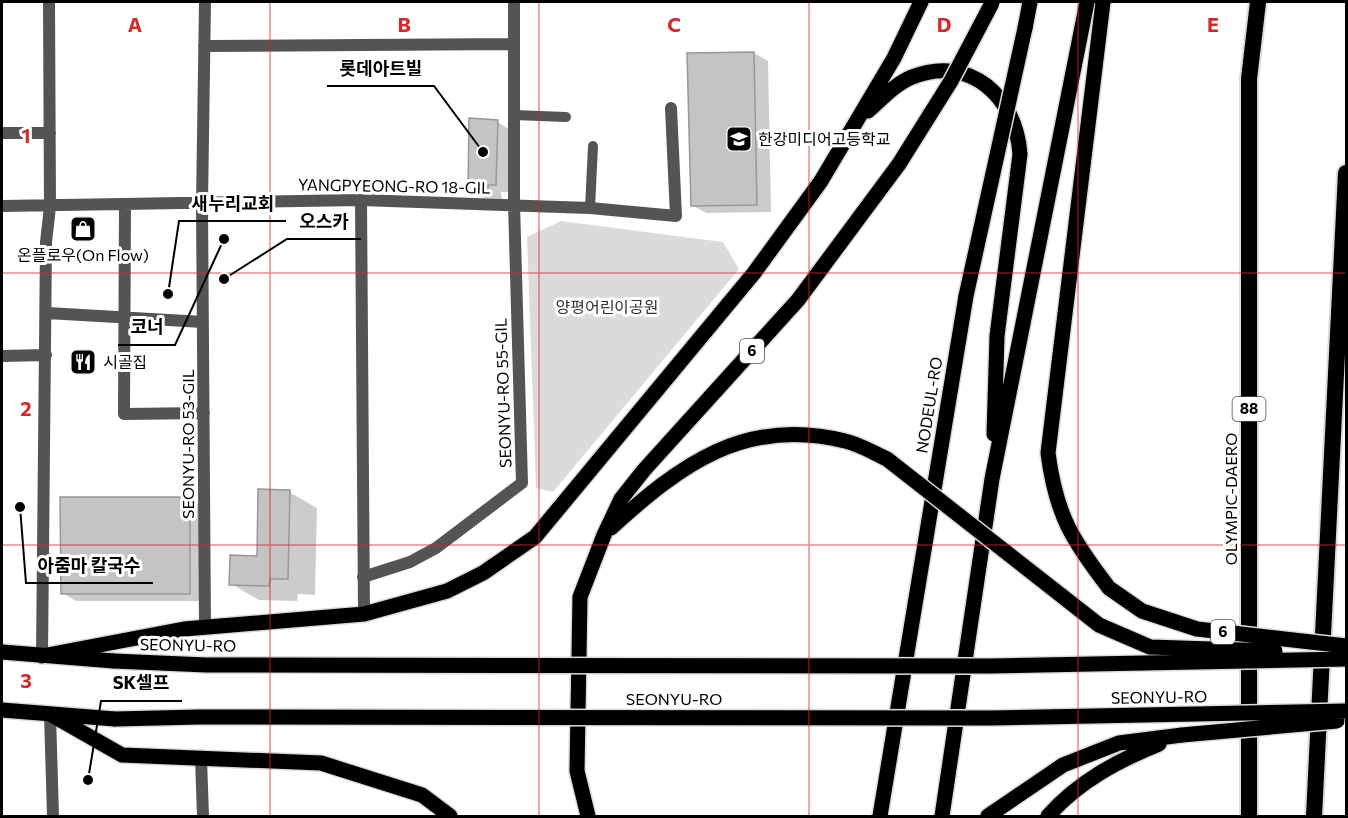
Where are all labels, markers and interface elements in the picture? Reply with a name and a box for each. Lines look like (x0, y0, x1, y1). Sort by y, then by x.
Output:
text: A (128, 12, 142, 36)
text: B (397, 12, 411, 36)
text: C (667, 12, 681, 36)
text: D (937, 12, 951, 36)
text: E (1207, 12, 1219, 36)
callout: 롯데아트빌 (327, 50, 434, 86)
text: 롯데아트빌 (340, 57, 422, 79)
text: 1 (21, 123, 31, 147)
school or university icon: 한강미디어고등학교 (724, 124, 754, 154)
place label: 한강미디어고등학교 (758, 129, 890, 148)
street label: YANGPYEONG-RO 18-GIL (298, 174, 490, 197)
callout: 새누리교회 (179, 185, 286, 221)
text: 새누리교회 (192, 192, 274, 214)
callout: 오스카 (287, 203, 361, 239)
text: 오스카 (299, 210, 349, 232)
shop icon: 온플로우(On Flow) (68, 214, 98, 244)
place label: 온플로우(On Flow) (17, 245, 149, 264)
park label: 양평어린이공원 (555, 297, 659, 316)
callout: 코너 (118, 309, 175, 345)
text: 코너 (130, 315, 164, 337)
street label: SEONYU-RO 55-GIL (490, 318, 515, 468)
road number: 6 (740, 339, 764, 363)
restaurant icon: 시골집 (68, 347, 98, 377)
place label: 시골집 (103, 352, 147, 371)
street label: NODEUL-RO (911, 355, 946, 455)
street label: SEONYU-RO 53-GIL (178, 369, 197, 519)
text: 2 (20, 396, 32, 420)
road number: 88 (1232, 397, 1266, 421)
street label: OLYMPIC-DAERO (1221, 433, 1240, 565)
callout: 아줌마 칼국수 (26, 547, 153, 583)
text: 아줌마 칼국수 (38, 554, 140, 576)
road number: 6 (1211, 620, 1235, 644)
street label: SEONYU-RO (140, 634, 236, 655)
callout: SK셀프 (101, 665, 182, 701)
text: 3 (20, 668, 32, 692)
text: SK셀프 (113, 671, 169, 693)
street label: SEONYU-RO (1111, 686, 1207, 707)
street label: SEONYU-RO (626, 689, 722, 708)

